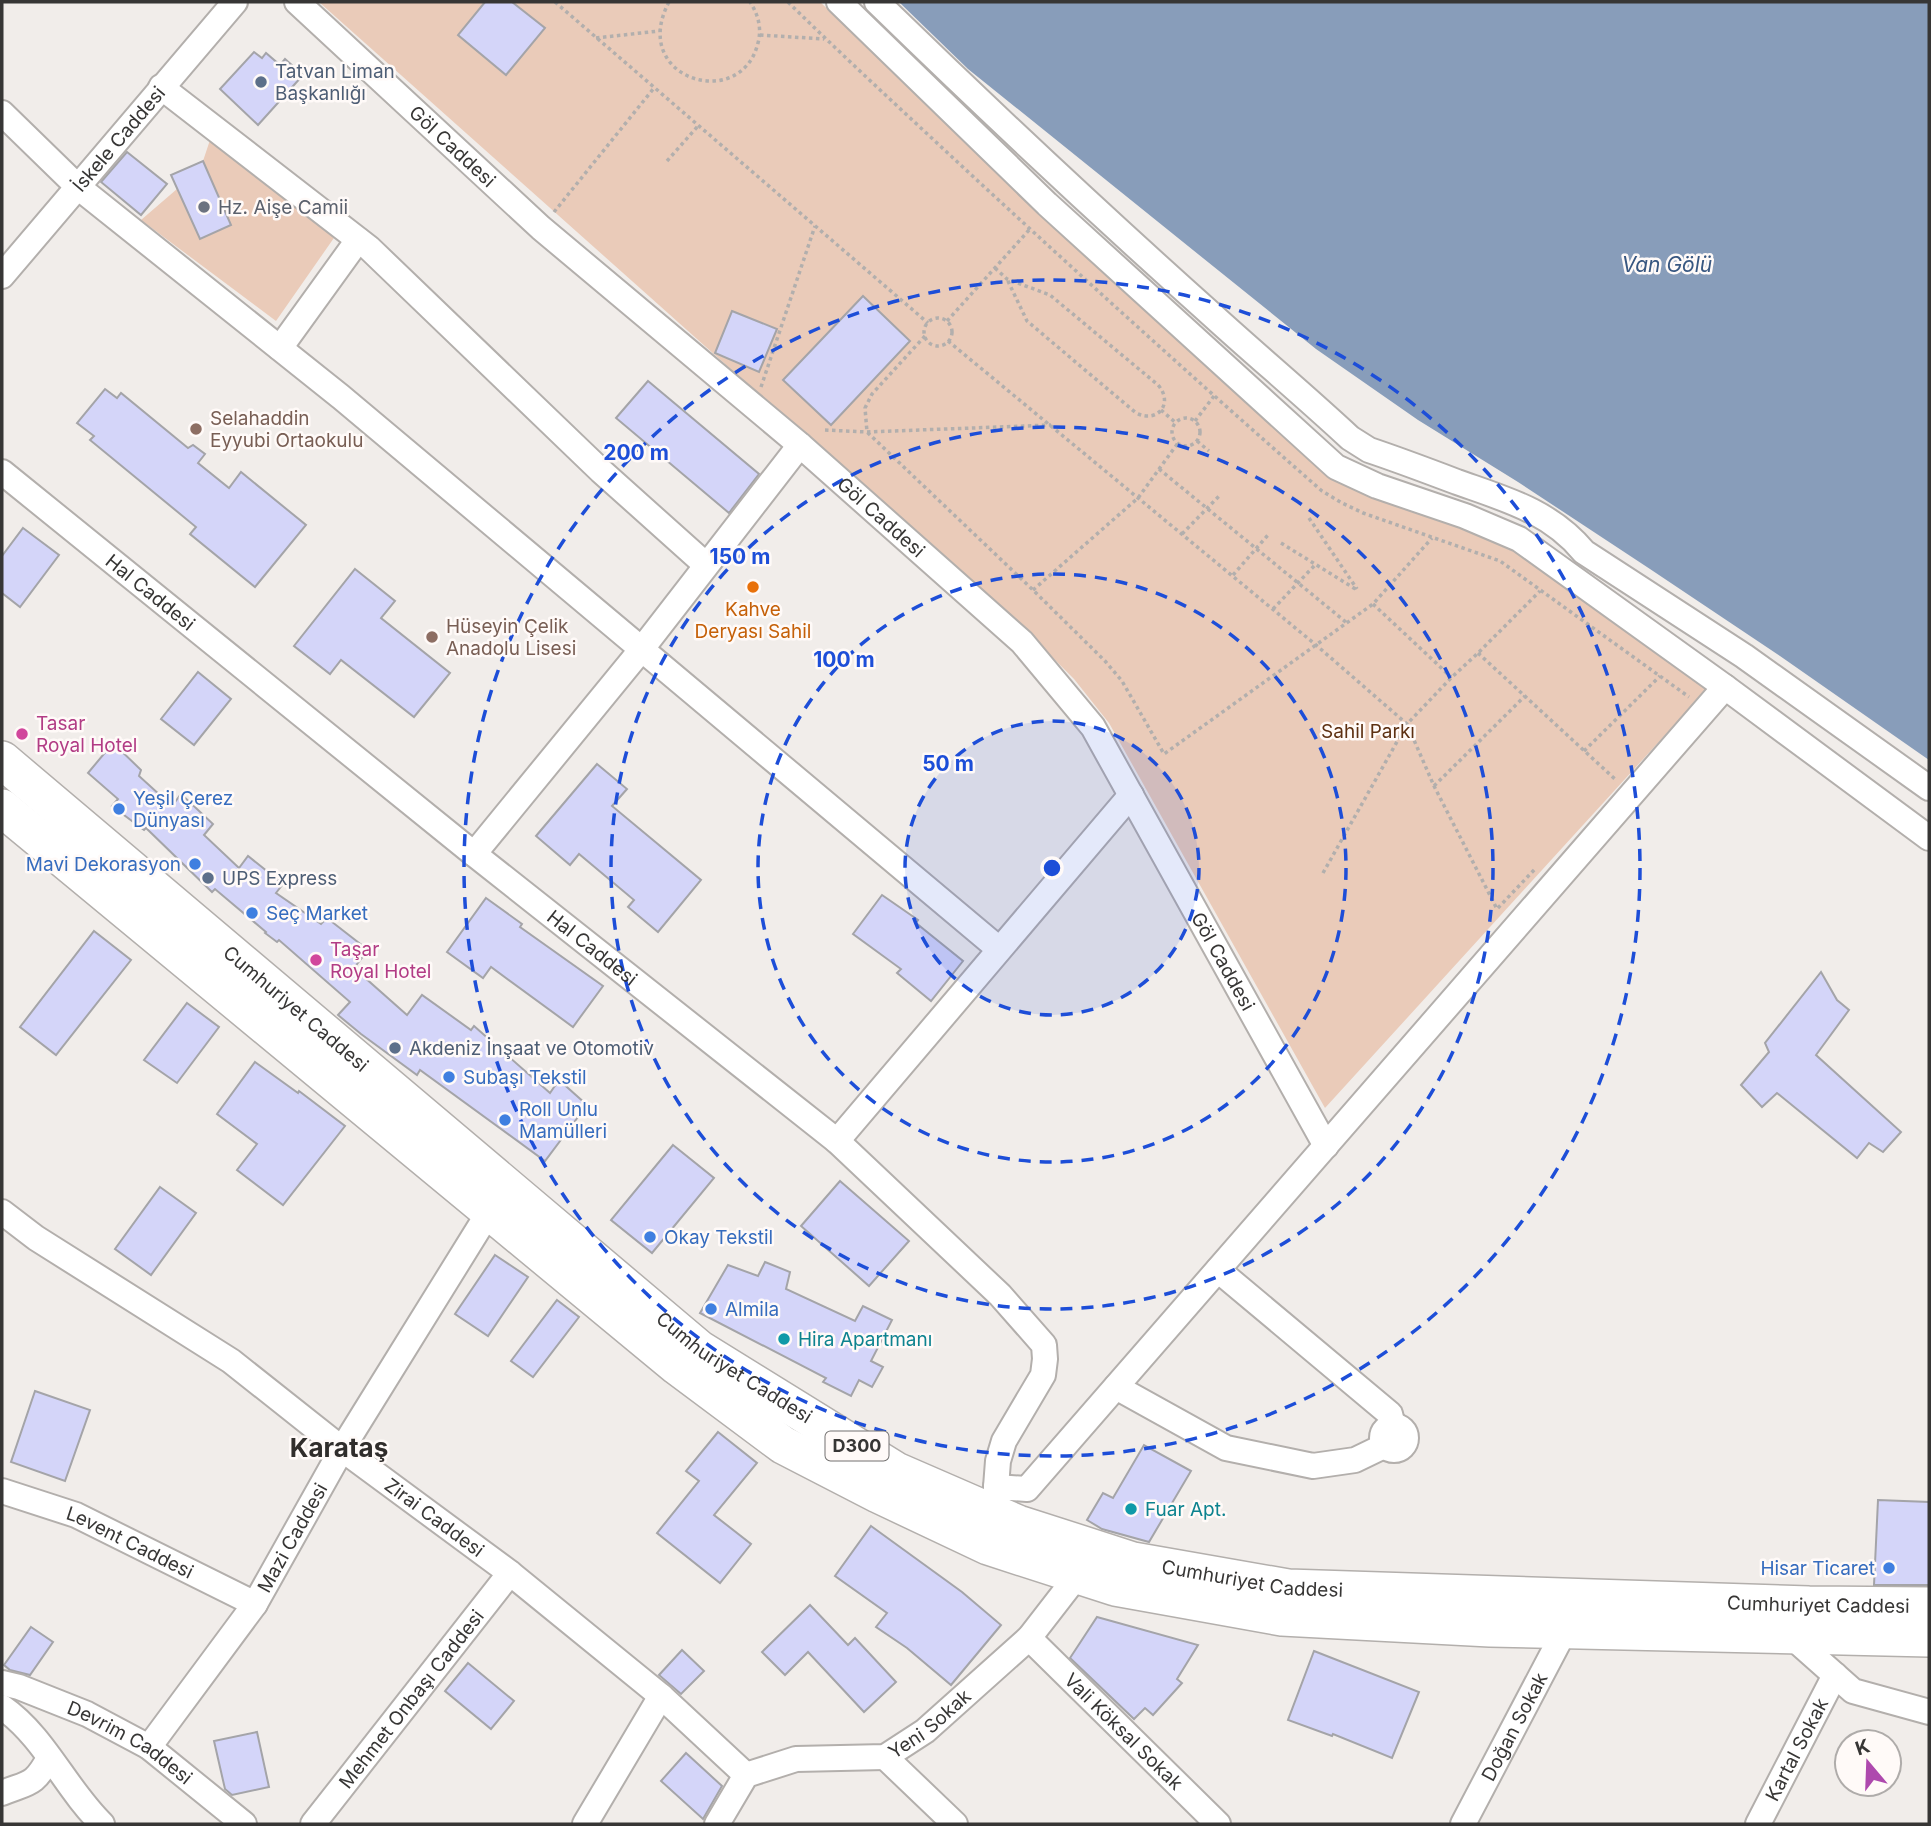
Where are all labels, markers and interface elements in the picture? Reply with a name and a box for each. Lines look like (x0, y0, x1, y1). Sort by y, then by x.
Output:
place label: Tatvan Liman Başkanlığı (275, 60, 395, 105)
marker: Tatvan Liman Başkanlığı (253, 74, 269, 90)
street label: İskele Caddesi (68, 82, 170, 196)
street label: Göl Caddesi (404, 101, 500, 192)
place label: Hz. Aişe Camii (218, 196, 348, 219)
marker: Hz. Aişe Camii (196, 199, 212, 215)
water label: Van Gölü (1622, 252, 1712, 277)
place label: Selahaddin Eyyubi Ortaokulu (210, 407, 363, 452)
marker: Selahaddin Eyyubi Ortaokulu (188, 421, 204, 437)
text: 200 m (603, 440, 669, 465)
street label: Göl Caddesi (832, 473, 929, 562)
text: 150 m (710, 544, 770, 569)
street label: Hal Caddesi (101, 550, 199, 636)
marker: Kahve Deryası Sahil (745, 579, 761, 595)
place label: Kahve Deryası Sahil (695, 598, 811, 643)
place label: Hüseyin Çelik Anadolu Lisesi (446, 615, 576, 660)
marker: Hüseyin Çelik Anadolu Lisesi (424, 629, 440, 645)
text: 100 m (813, 647, 875, 672)
place label: Tasar Royal Hotel (36, 712, 137, 757)
park label: Sahil Parkı (1321, 720, 1415, 743)
marker: Tasar Royal Hotel (14, 726, 30, 742)
text: 50 m (922, 751, 974, 776)
place label: Yeşil Çerez Dünyası (133, 787, 233, 832)
marker: Yeşil Çerez Dünyası (111, 801, 127, 817)
place label: Mavi Dekorasyon (26, 853, 181, 876)
marker: Mavi Dekorasyon (187, 856, 203, 872)
centre of rings (1040, 856, 1064, 880)
place label: UPS Express (222, 867, 337, 890)
marker: UPS Express (200, 870, 216, 886)
place label: Seç Market (266, 902, 368, 925)
marker: Seç Market (244, 905, 260, 921)
street label: Hal Caddesi (542, 905, 642, 991)
street label: Göl Caddesi (1186, 908, 1259, 1015)
place label: Taşar Royal Hotel (330, 938, 431, 983)
street label: Cumhuriyet Caddesi (218, 941, 373, 1077)
marker: Taşar Royal Hotel (308, 952, 324, 968)
place label: Akdeniz İnşaat ve Otomotiv (409, 1037, 654, 1060)
marker: Akdeniz İnşaat ve Otomotiv (387, 1040, 403, 1056)
place label: Subaşı Tekstil (463, 1066, 587, 1089)
marker: Subaşı Tekstil (441, 1069, 457, 1085)
place label: Roll Unlu Mamülleri (519, 1098, 607, 1143)
marker: Roll Unlu Mamülleri (497, 1112, 513, 1128)
place label: Okay Tekstil (664, 1226, 773, 1249)
marker: Okay Tekstil (642, 1229, 658, 1245)
place label: Almila (725, 1298, 779, 1321)
marker: Almila (703, 1301, 719, 1317)
street label: Cumhuriyet Caddesi (652, 1307, 816, 1428)
place label: Hira Apartmanı (798, 1328, 932, 1351)
marker: Hira Apartmanı (776, 1331, 792, 1347)
district label: Karataş (290, 1432, 388, 1463)
road number: D300 (826, 1432, 888, 1461)
street label: Zirai Caddesi (380, 1473, 488, 1562)
street label: Mazi Caddesi (253, 1479, 332, 1597)
place label: Fuar Apt. (1145, 1498, 1226, 1521)
marker: Fuar Apt. (1123, 1501, 1139, 1517)
street label: Levent Caddesi (63, 1502, 197, 1584)
street label: Cumhuriyet Caddesi (1160, 1555, 1343, 1602)
place label: Hisar Ticaret (1760, 1557, 1875, 1580)
marker: Hisar Ticaret (1881, 1560, 1897, 1576)
street label: Cumhuriyet Caddesi (1727, 1591, 1910, 1618)
street label: Mehmet Onbaşı Caddesi (334, 1605, 489, 1793)
street label: Vali Köksal Sokak (1059, 1668, 1188, 1795)
street label: Doğan Sokak (1477, 1668, 1553, 1785)
street label: Yeni Sokak (884, 1684, 976, 1764)
street label: Kartal Sokak (1761, 1694, 1833, 1805)
street label: Devrim Caddesi (64, 1696, 197, 1789)
north arrow (1833, 1728, 1903, 1798)
text: K (1852, 1734, 1873, 1760)

